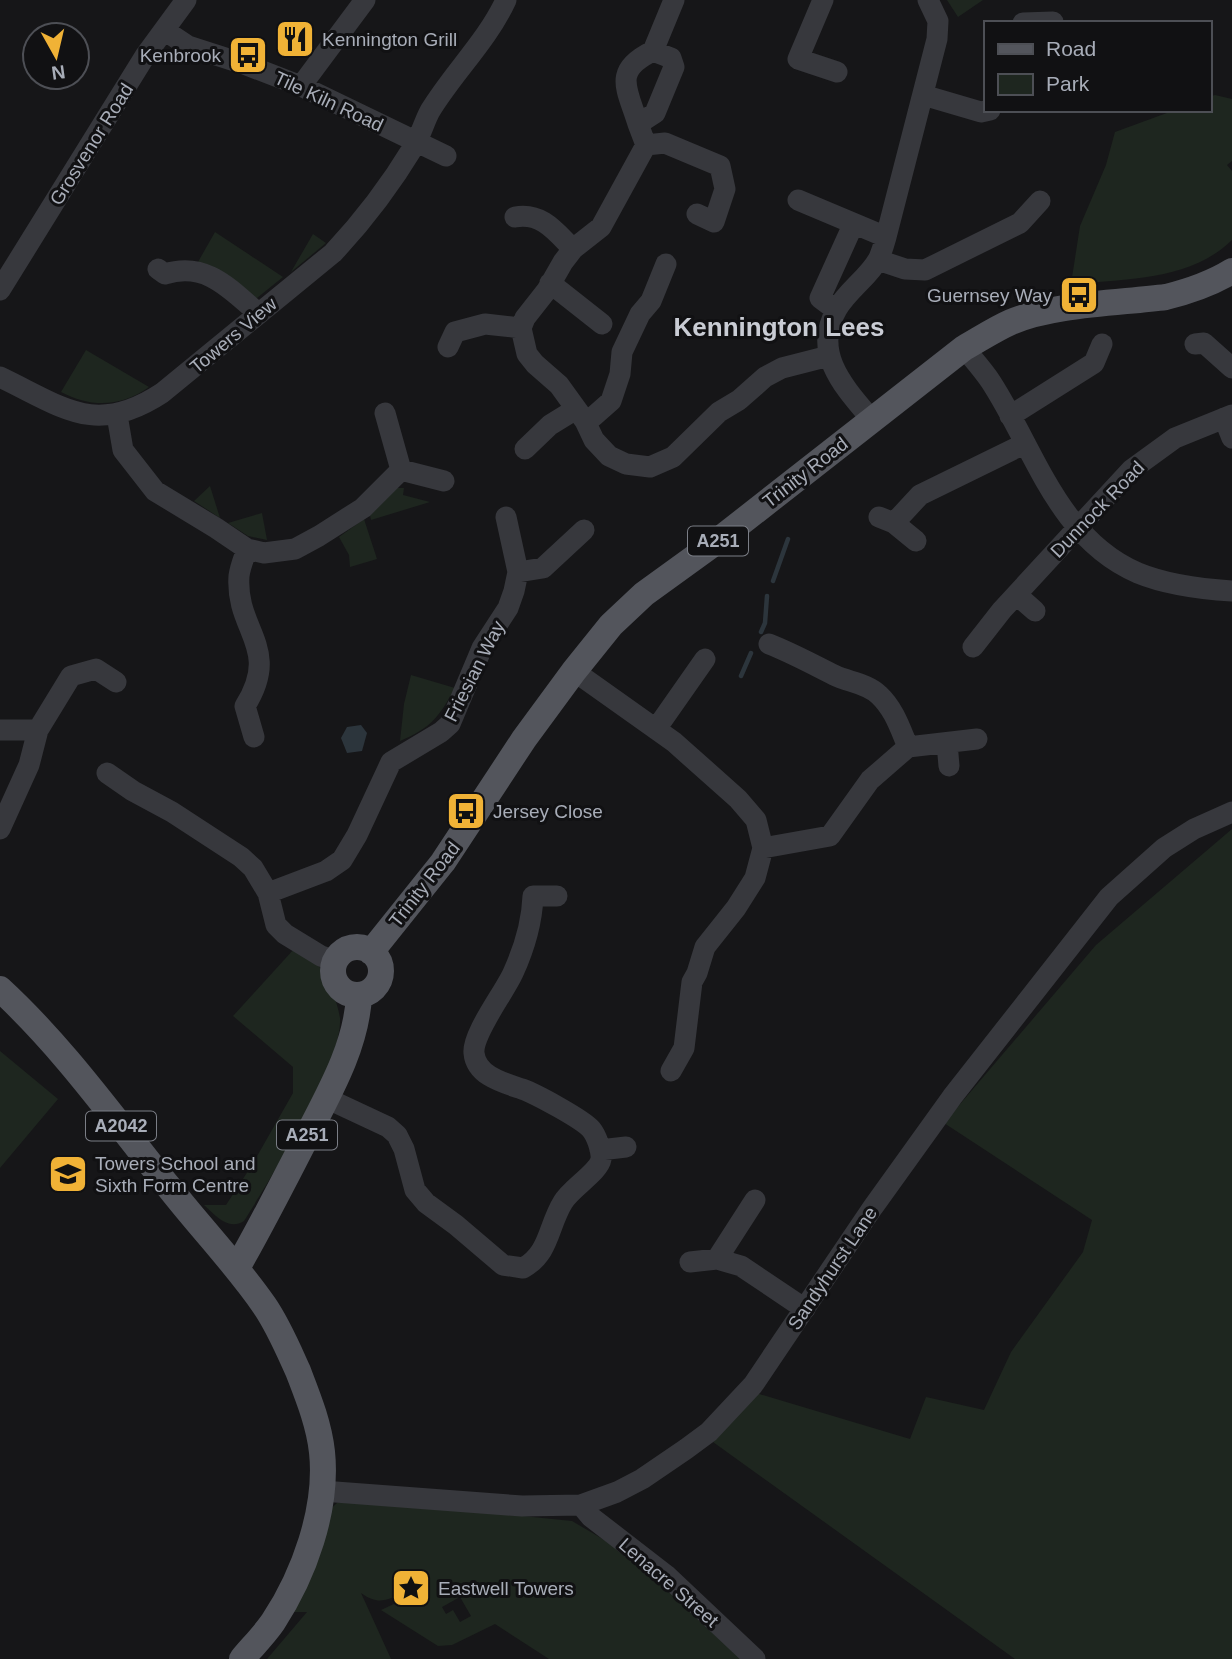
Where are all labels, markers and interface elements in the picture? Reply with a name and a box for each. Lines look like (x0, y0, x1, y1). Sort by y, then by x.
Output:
restaurant icon: Kennington Grill (274, 18, 316, 60)
north arrow (21, 21, 91, 91)
legend (984, 21, 1211, 112)
place label: Kennington Grill (322, 29, 457, 50)
bus stop icon: Kenbrook (227, 34, 269, 76)
text: Road (1046, 37, 1096, 60)
place label: Kenbrook (140, 45, 221, 66)
text: N (50, 61, 67, 84)
street label: Tile Kiln Road (271, 67, 387, 136)
text: Park (1046, 72, 1090, 95)
street label: Grosvenor Road (46, 80, 137, 209)
bus stop icon: Guernsey Way (1058, 274, 1100, 316)
place label: Guernsey Way (927, 285, 1052, 306)
street label: Towers View (186, 293, 281, 378)
district label: Kennington Lees (674, 312, 884, 342)
street label: Trinity Road (759, 433, 852, 512)
street label: Dunnock Road (1046, 457, 1149, 562)
road number: A251 (688, 526, 748, 556)
street label: Friesian Way (440, 617, 509, 725)
bus stop icon: Jersey Close (445, 790, 487, 832)
place label: Jersey Close (493, 801, 603, 822)
street label: Trinity Road (385, 838, 464, 931)
road number: A2042 (86, 1112, 156, 1140)
road number: A251 (277, 1120, 337, 1150)
school or university icon: Towers School and Sixth Form Centre (47, 1153, 89, 1195)
place label: Towers School and Sixth Form Centre (95, 1153, 256, 1196)
street label: Sandyhurst Lane (784, 1203, 881, 1334)
street label: Lenacre Street (615, 1534, 723, 1632)
place icon: Eastwell Towers (390, 1567, 432, 1609)
place label: Eastwell Towers (438, 1578, 574, 1599)

